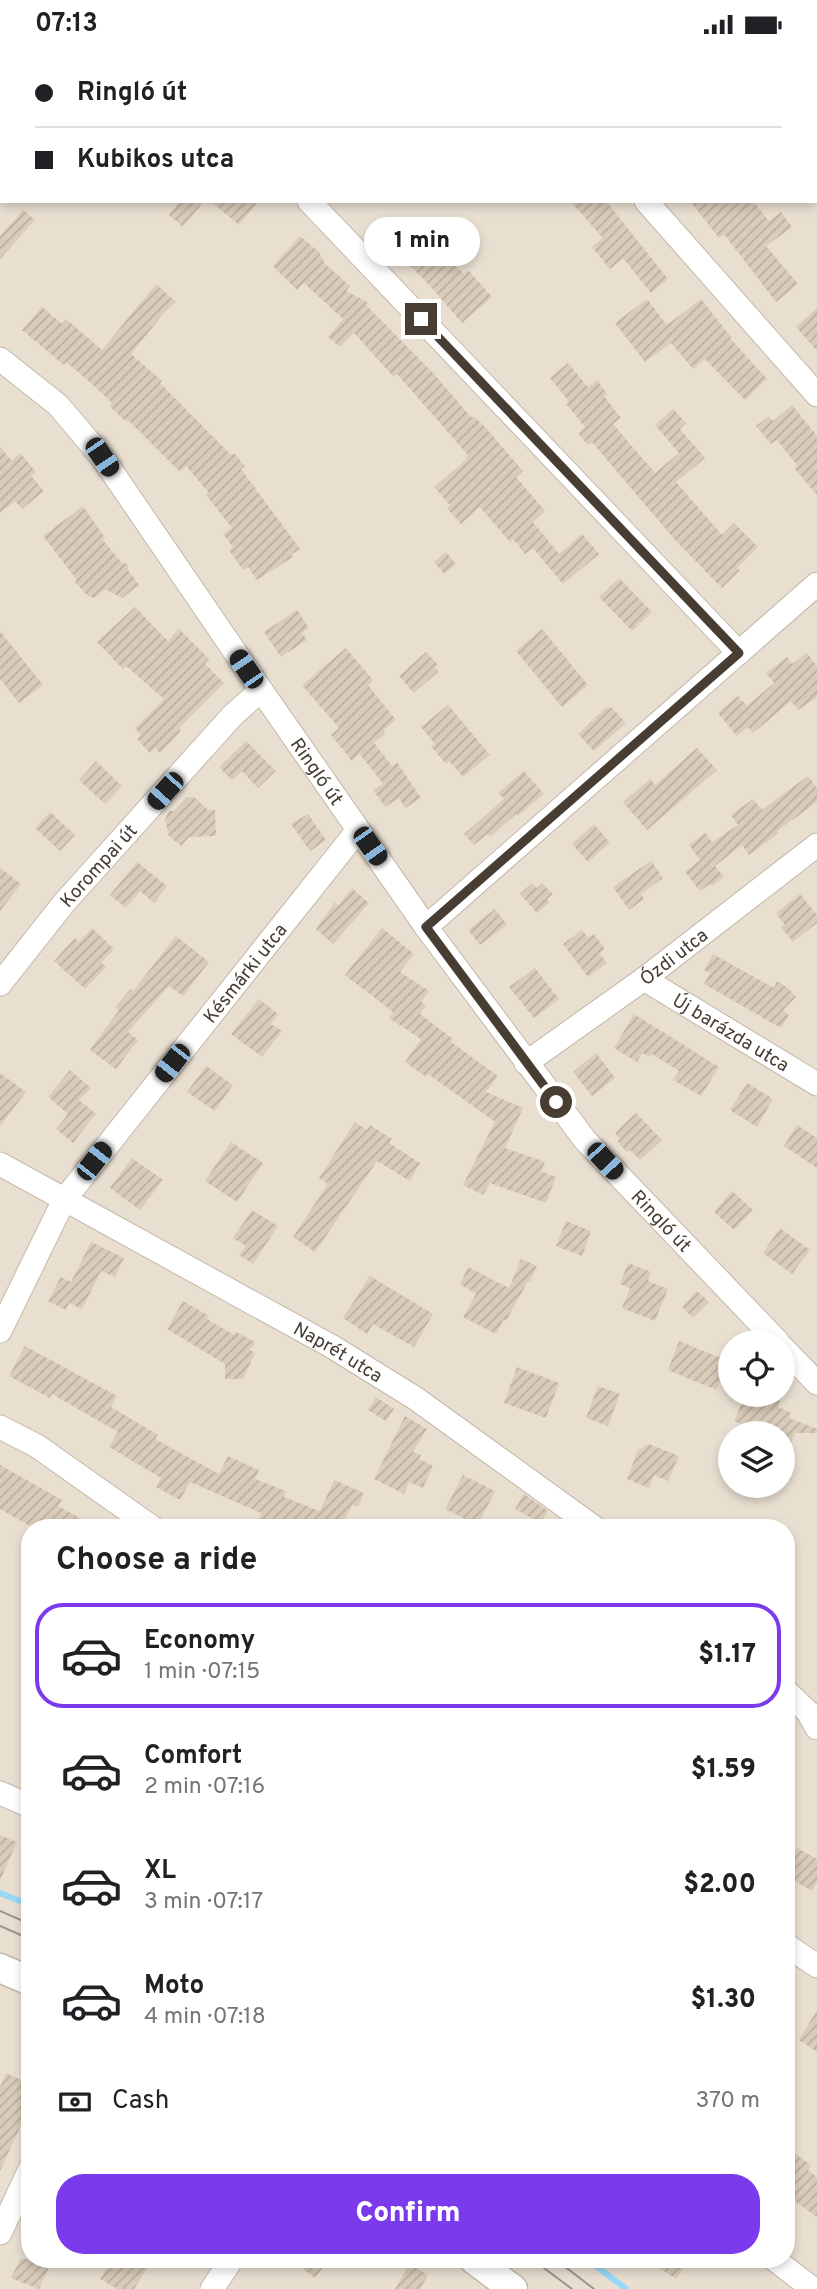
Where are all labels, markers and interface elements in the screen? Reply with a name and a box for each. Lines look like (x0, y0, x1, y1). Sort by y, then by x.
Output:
text: 07:13 (35, 8, 98, 41)
text: Ringló út (77, 77, 187, 110)
text: Kubikos utca (77, 144, 234, 177)
callout: 1 min (363, 217, 479, 267)
text: 1 min (394, 227, 450, 256)
route end (405, 303, 437, 335)
car (82, 434, 123, 480)
car (226, 646, 267, 692)
street label: Ringló út (284, 734, 348, 811)
car (144, 768, 187, 814)
street label: Korompai út (56, 820, 143, 913)
car (350, 823, 391, 869)
street label: Késmárki utca (199, 919, 293, 1029)
street label: Ózdi utca (635, 924, 714, 992)
street label: Új barázda utca (667, 988, 793, 1078)
car (151, 1040, 194, 1086)
route start (540, 1086, 572, 1118)
car (73, 1138, 116, 1184)
car (583, 1138, 628, 1184)
street label: Ringló út (625, 1186, 696, 1258)
street label: Naprét utca (289, 1318, 386, 1389)
map controls (718, 1330, 795, 1498)
button: locate (718, 1330, 795, 1407)
button: layers (718, 1421, 795, 1498)
text: Choose a ride (56, 1541, 257, 1581)
icon: car (60, 1624, 123, 1687)
text: Economy (144, 1625, 255, 1658)
text: $1.17 (698, 1639, 756, 1672)
text: 1 min · 07:15 (144, 1658, 260, 1687)
icon: car (60, 1739, 123, 1802)
text: Comfort (144, 1740, 242, 1773)
text: $1.59 (691, 1754, 756, 1787)
text: 2 min · 07:16 (144, 1773, 265, 1802)
icon: car (60, 1854, 123, 1917)
text: XL (144, 1855, 176, 1888)
text: $2.00 (683, 1869, 756, 1902)
text: 3 min · 07:17 (144, 1888, 263, 1917)
icon: car (60, 1969, 123, 2032)
text: Moto (144, 1970, 204, 2003)
text: $1.30 (690, 1984, 756, 2017)
text: 4 min · 07:18 (144, 2003, 266, 2032)
icon: cash (56, 2083, 94, 2121)
text: Cash (112, 2085, 169, 2118)
text: 370 m (695, 2087, 760, 2116)
button: Confirm (56, 2174, 760, 2254)

